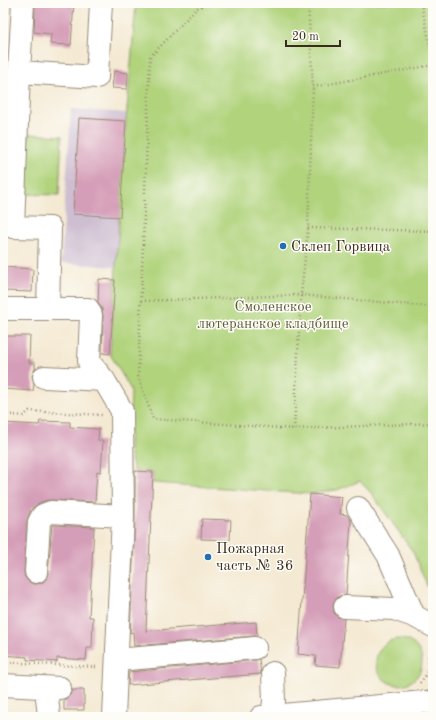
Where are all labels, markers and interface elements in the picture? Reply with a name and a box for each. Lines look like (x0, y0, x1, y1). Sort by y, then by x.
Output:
scale bar (286, 22, 340, 48)
text: 20 m (292, 31, 319, 43)
place label: Склеп Горвица (291, 240, 391, 255)
marker: Склеп Горвица (278, 241, 288, 251)
park label: Смоленское лютеранское кладбище (197, 300, 349, 332)
place label: Пожарная часть № 36 (216, 542, 293, 574)
marker: Пожарная часть № 36 (203, 552, 213, 562)

